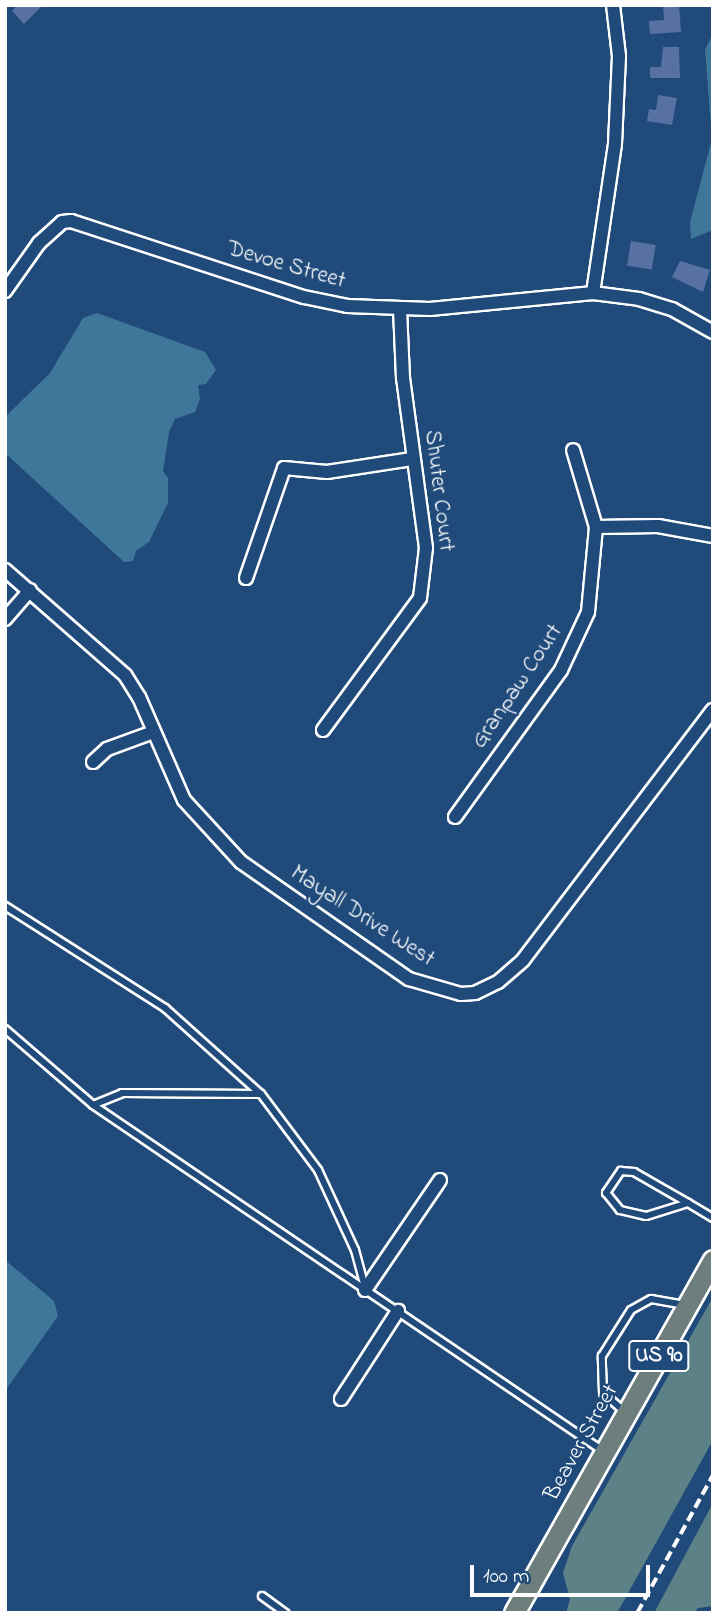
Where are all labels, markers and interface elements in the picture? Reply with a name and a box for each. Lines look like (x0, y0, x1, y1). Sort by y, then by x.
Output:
street label: Devoe Street (224, 236, 348, 296)
street label: Shuter Court (417, 429, 459, 553)
street label: Granpaw Court (466, 620, 570, 754)
street label: Mayall Drive West (285, 860, 439, 974)
road number: US 90 (628, 1338, 690, 1374)
street label: Beaver Street (539, 1380, 625, 1506)
scale bar (473, 1552, 653, 1596)
text: 100 m (483, 1562, 529, 1592)

